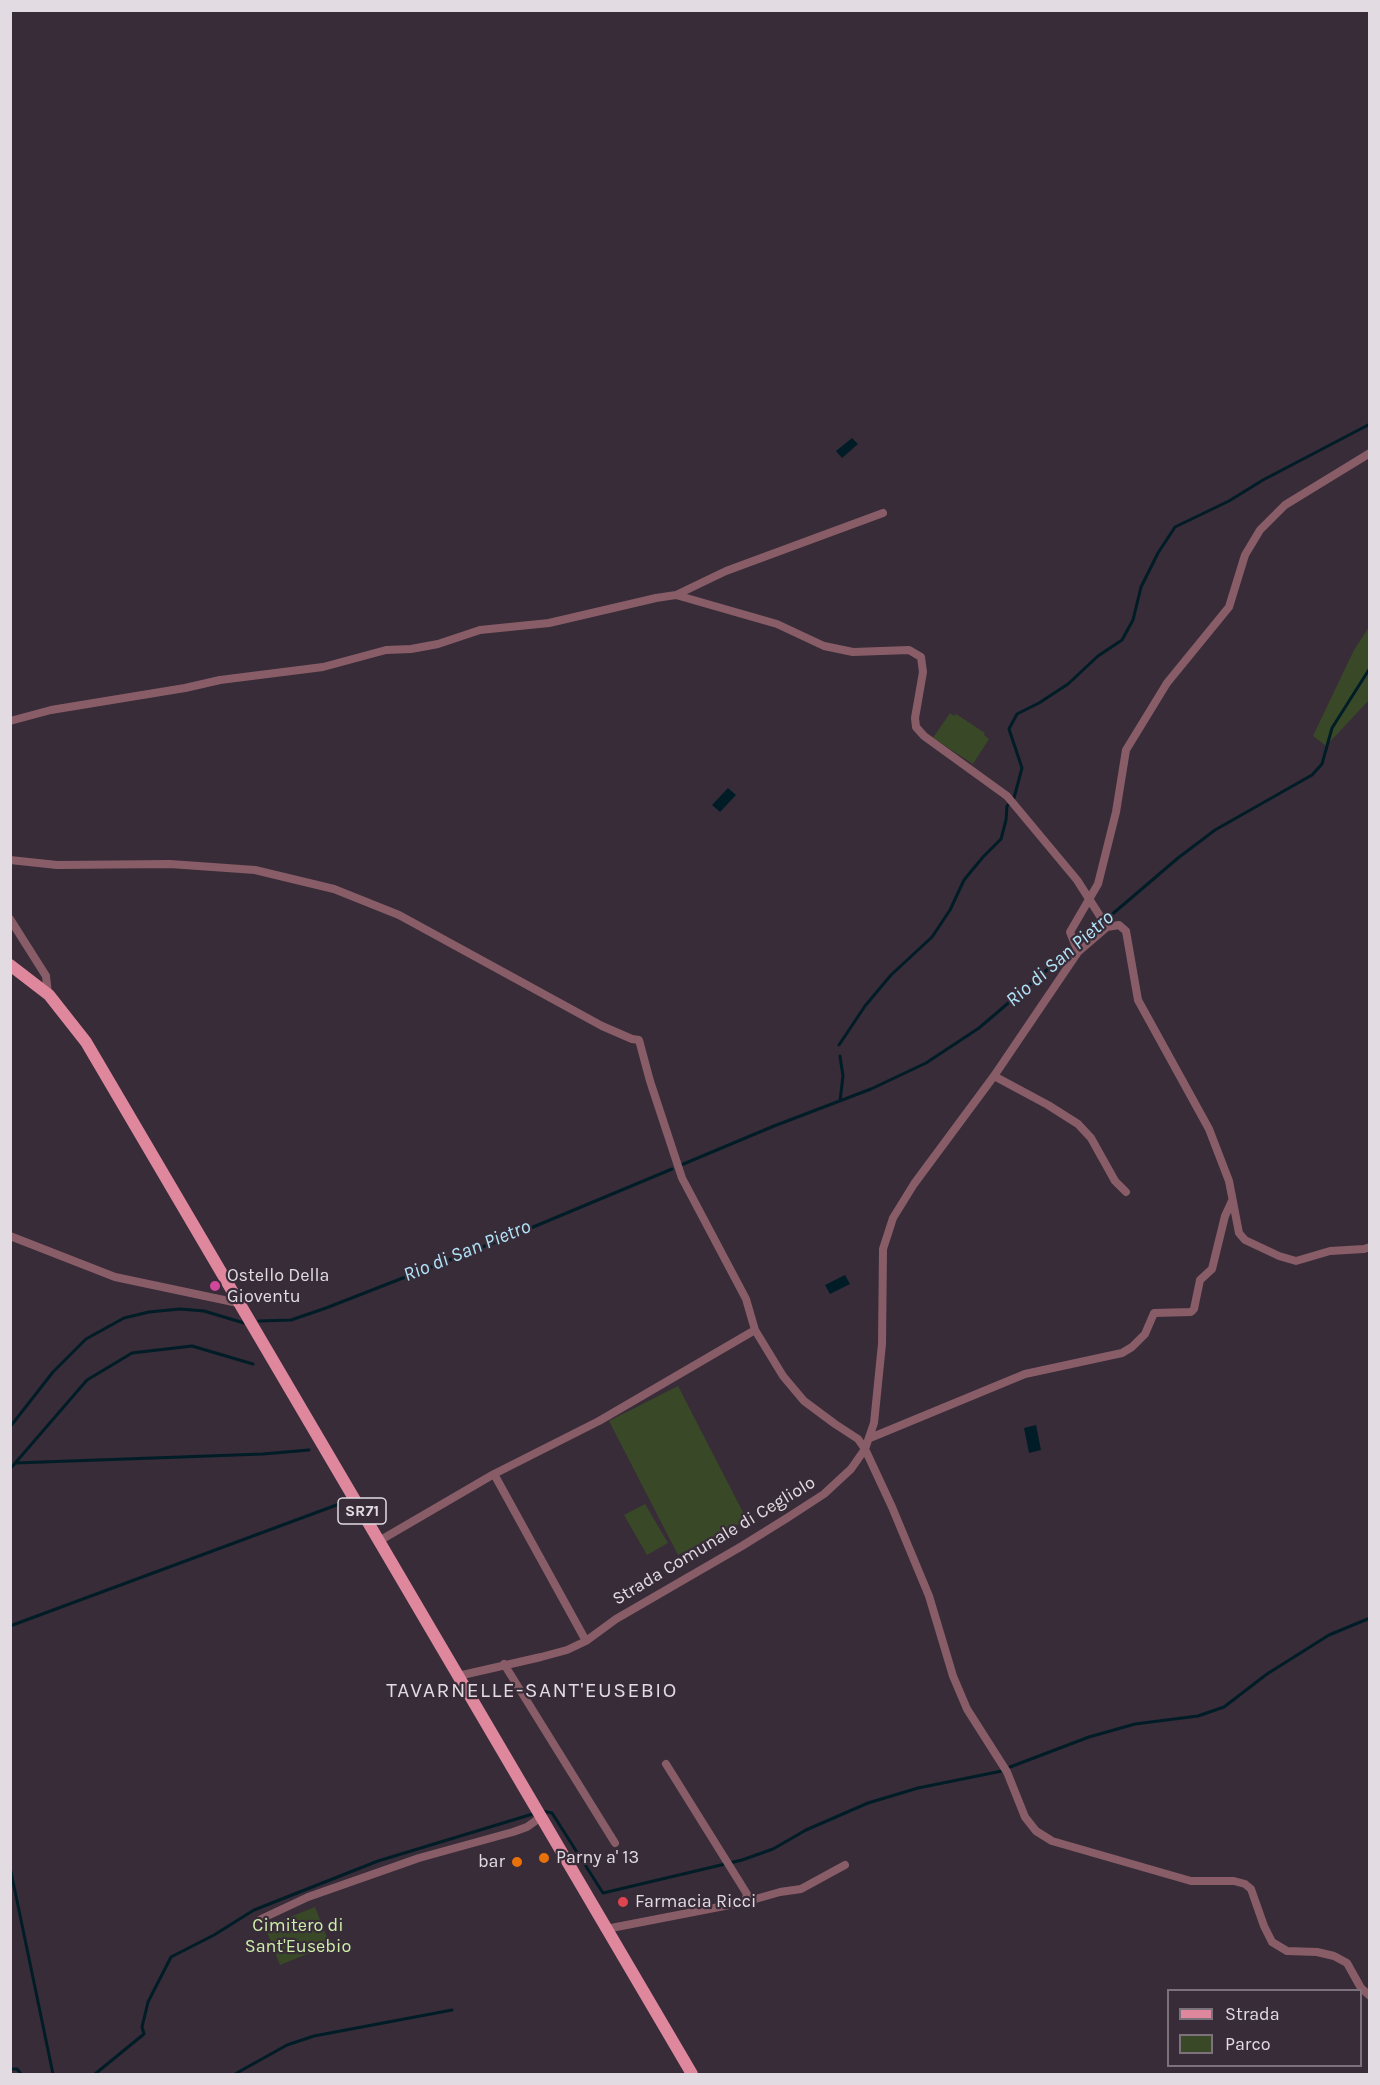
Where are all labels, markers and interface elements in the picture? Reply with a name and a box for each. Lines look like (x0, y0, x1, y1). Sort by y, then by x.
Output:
water label: Rio di San Pietro (1001, 906, 1119, 1012)
water label: Rio di San Pietro (400, 1215, 534, 1287)
place label: Ostello Della Gioventu (227, 1265, 329, 1308)
marker: Ostello Della Gioventu (208, 1279, 222, 1293)
street label: Strada Comunale di Cegliolo (609, 1472, 819, 1610)
road number: SR71 (338, 1498, 386, 1524)
district label: TAVARNELLE-SANT'EUSEBIO (386, 1678, 678, 1704)
place label: Parny a' 13 (556, 1847, 639, 1869)
place label: bar (478, 1851, 505, 1873)
marker: Parny a' 13 (537, 1851, 551, 1865)
marker: bar (510, 1855, 524, 1869)
place label: Farmacia Ricci (635, 1891, 756, 1913)
marker: Farmacia Ricci (616, 1895, 630, 1909)
park label: Cimitero di Sant'Eusebio (245, 1915, 351, 1958)
legend (1167, 1989, 1362, 2067)
text: Strada (1225, 2003, 1280, 2025)
text: Parco (1225, 2033, 1271, 2055)

